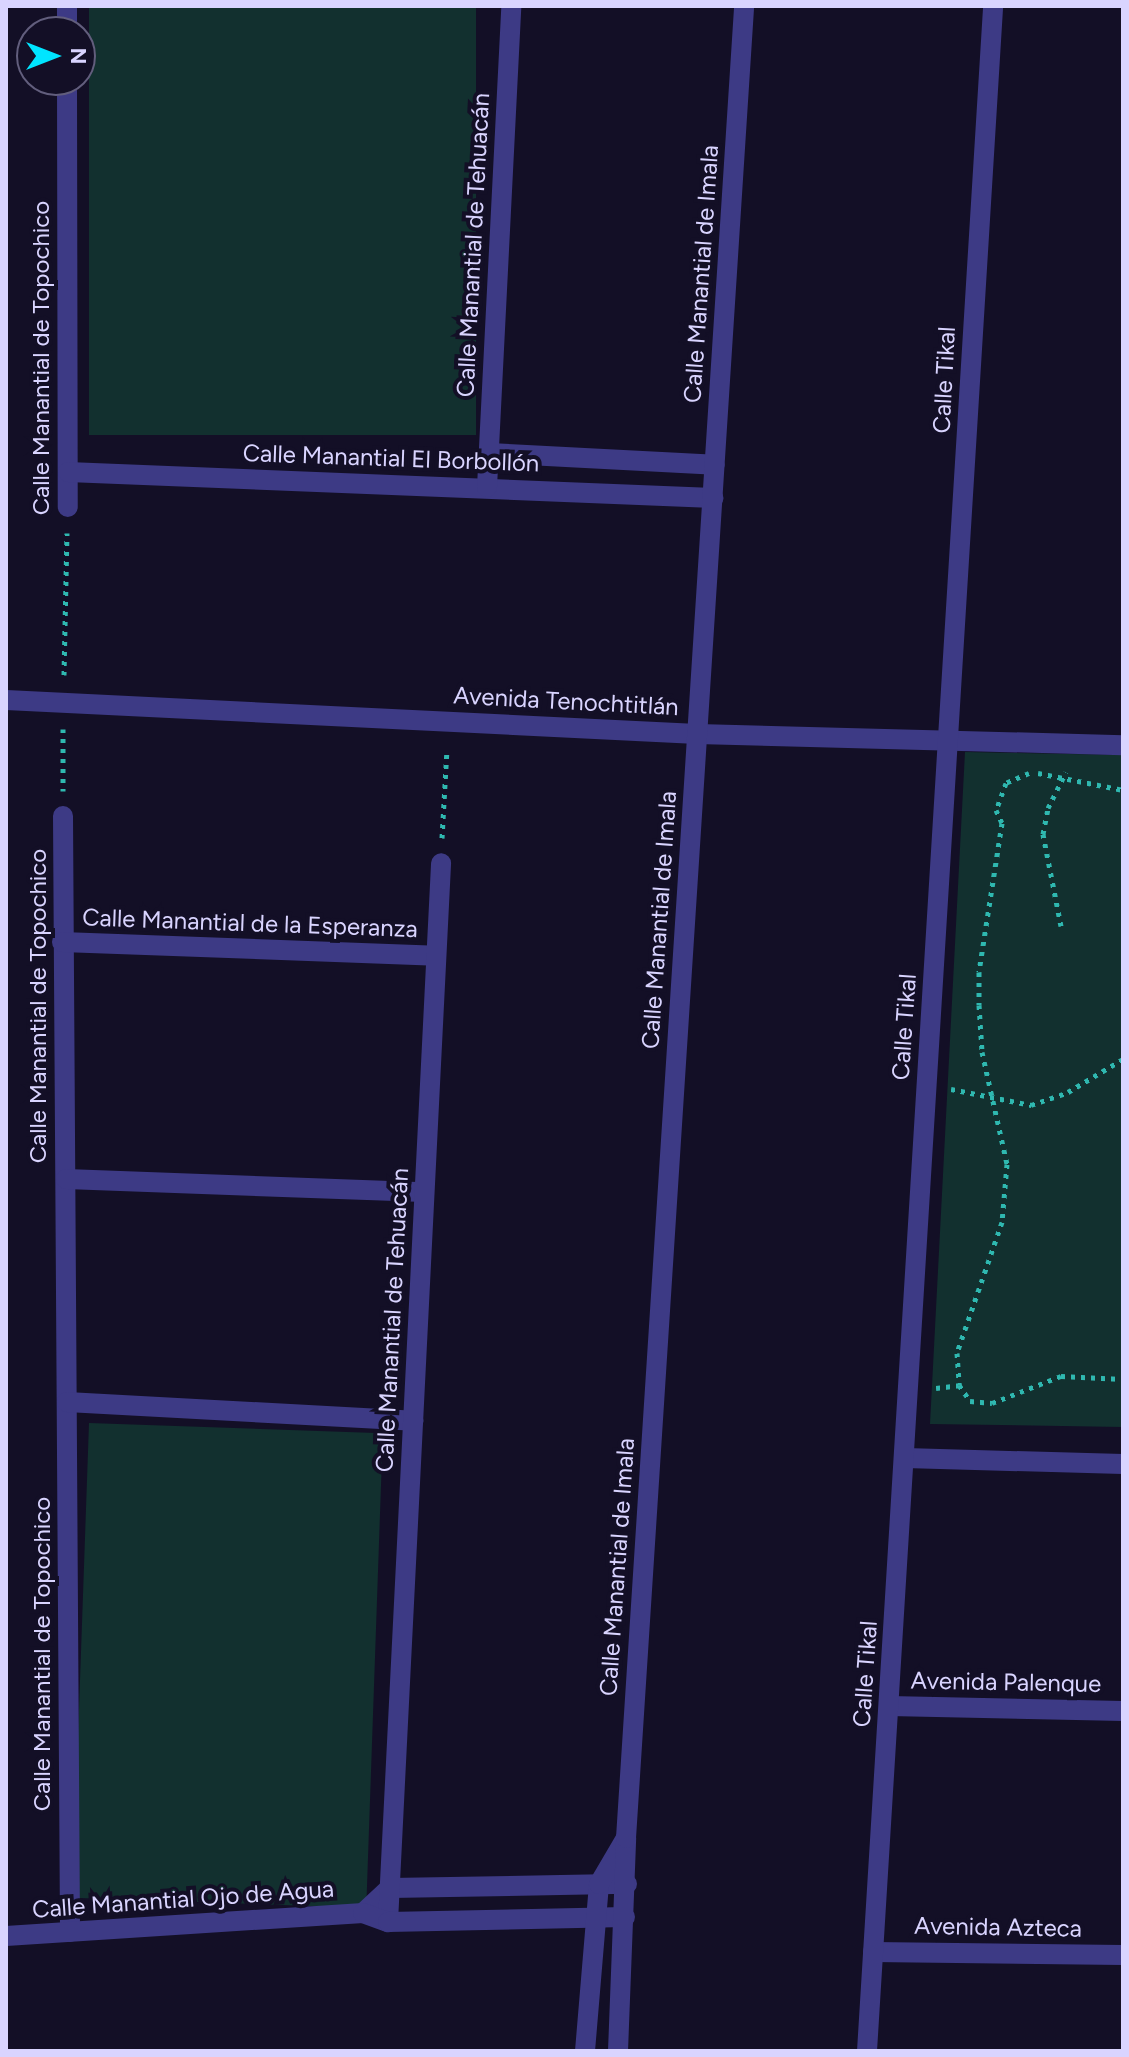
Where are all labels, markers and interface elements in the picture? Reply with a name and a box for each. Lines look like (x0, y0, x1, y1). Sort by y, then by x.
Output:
north arrow (16, 16, 96, 96)
text: N (65, 47, 92, 65)
street label: Calle Manantial de Tehuacán (451, 92, 495, 398)
street label: Calle Manantial de Imala (678, 144, 724, 404)
street label: Calle Manantial de Topochico (27, 201, 55, 515)
street label: Calle Tikal (927, 326, 961, 434)
street label: Calle Manantial El Borbollón (242, 438, 540, 478)
street label: Avenida Tenochtitlán (453, 681, 679, 721)
street label: Calle Manantial de Imala (636, 790, 682, 1050)
street label: Calle Manantial de Topochico (24, 849, 52, 1163)
street label: Calle Manantial de la Esperanza (82, 903, 418, 943)
street label: Calle Tikal (886, 973, 922, 1081)
street label: Calle Manantial de Tehuacán (370, 1167, 414, 1473)
street label: Calle Manantial de Imala (594, 1437, 640, 1697)
street label: Calle Manantial de Topochico (28, 1497, 56, 1811)
street label: Calle Tikal (847, 1620, 883, 1728)
street label: Avenida Palenque (911, 1666, 1101, 1698)
street label: Calle Manantial Ojo de Agua (31, 1874, 335, 1924)
street label: Avenida Azteca (914, 1911, 1082, 1943)

